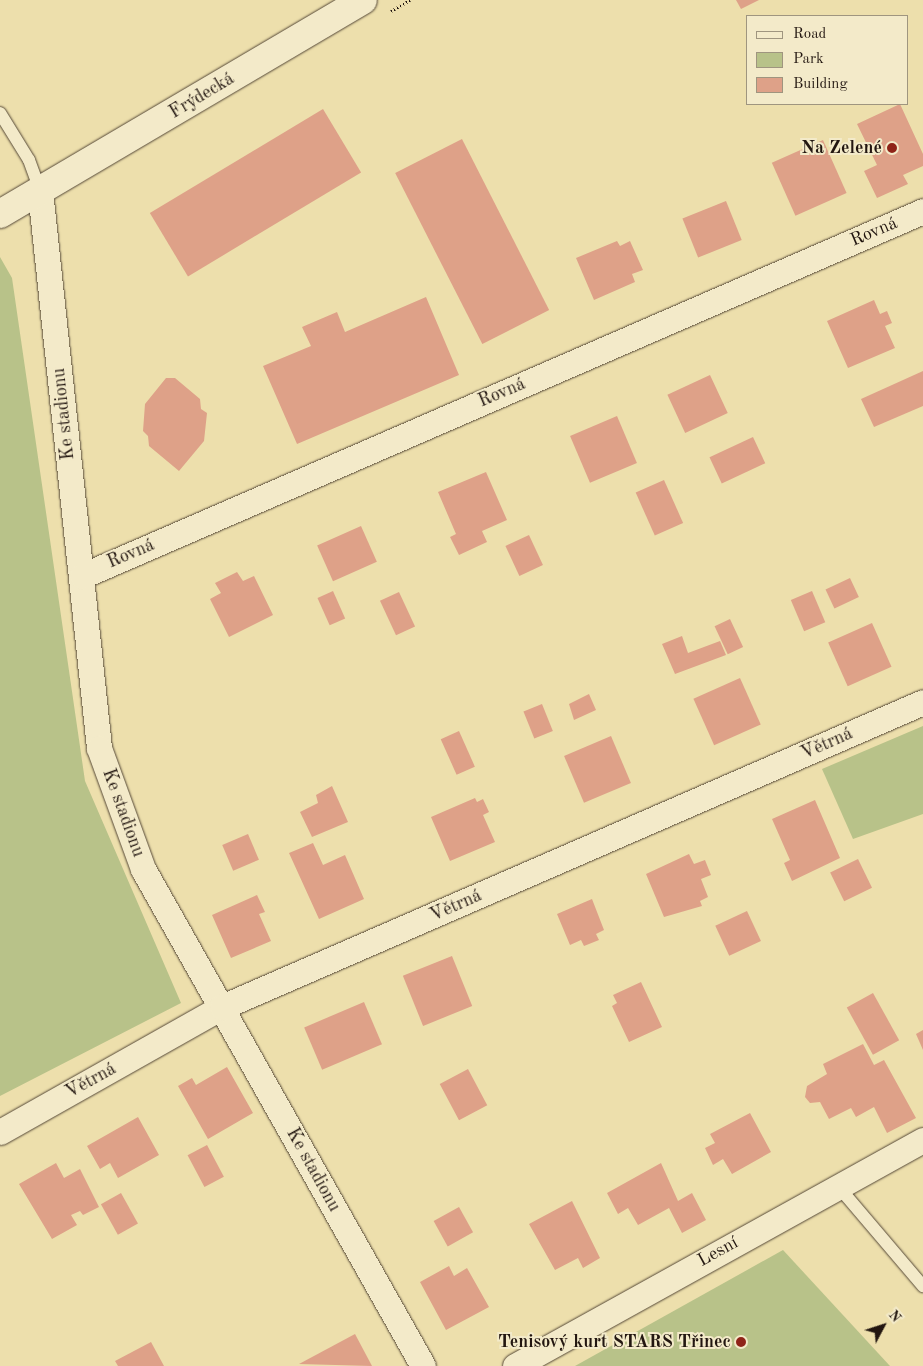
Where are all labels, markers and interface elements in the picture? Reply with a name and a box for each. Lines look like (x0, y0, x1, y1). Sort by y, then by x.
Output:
legend (746, 15, 908, 105)
text: Road (793, 27, 826, 42)
text: Park (793, 52, 824, 67)
street label: Frýdecká (166, 68, 238, 124)
text: Building (793, 77, 848, 92)
place label: Na Zelené (801, 137, 882, 159)
marker: Na Zelené (886, 142, 898, 154)
street label: Rovná (847, 212, 901, 252)
street label: Ke stadionu (48, 367, 80, 461)
street label: Rovná (475, 373, 529, 413)
street label: Rovná (104, 534, 158, 574)
street label: Větrná (798, 723, 856, 765)
street label: Ke stadionu (97, 766, 149, 860)
street label: Větrná (427, 885, 485, 927)
street label: Větrná (62, 1058, 120, 1104)
street label: Ke stadionu (281, 1124, 345, 1216)
street label: Lesní (694, 1232, 742, 1272)
north arrow (858, 1301, 908, 1351)
text: N (886, 1308, 903, 1325)
place label: Tenisový kurt STARS Třinec (498, 1331, 731, 1353)
marker: Tenisový kurt STARS Třinec (735, 1336, 747, 1348)

